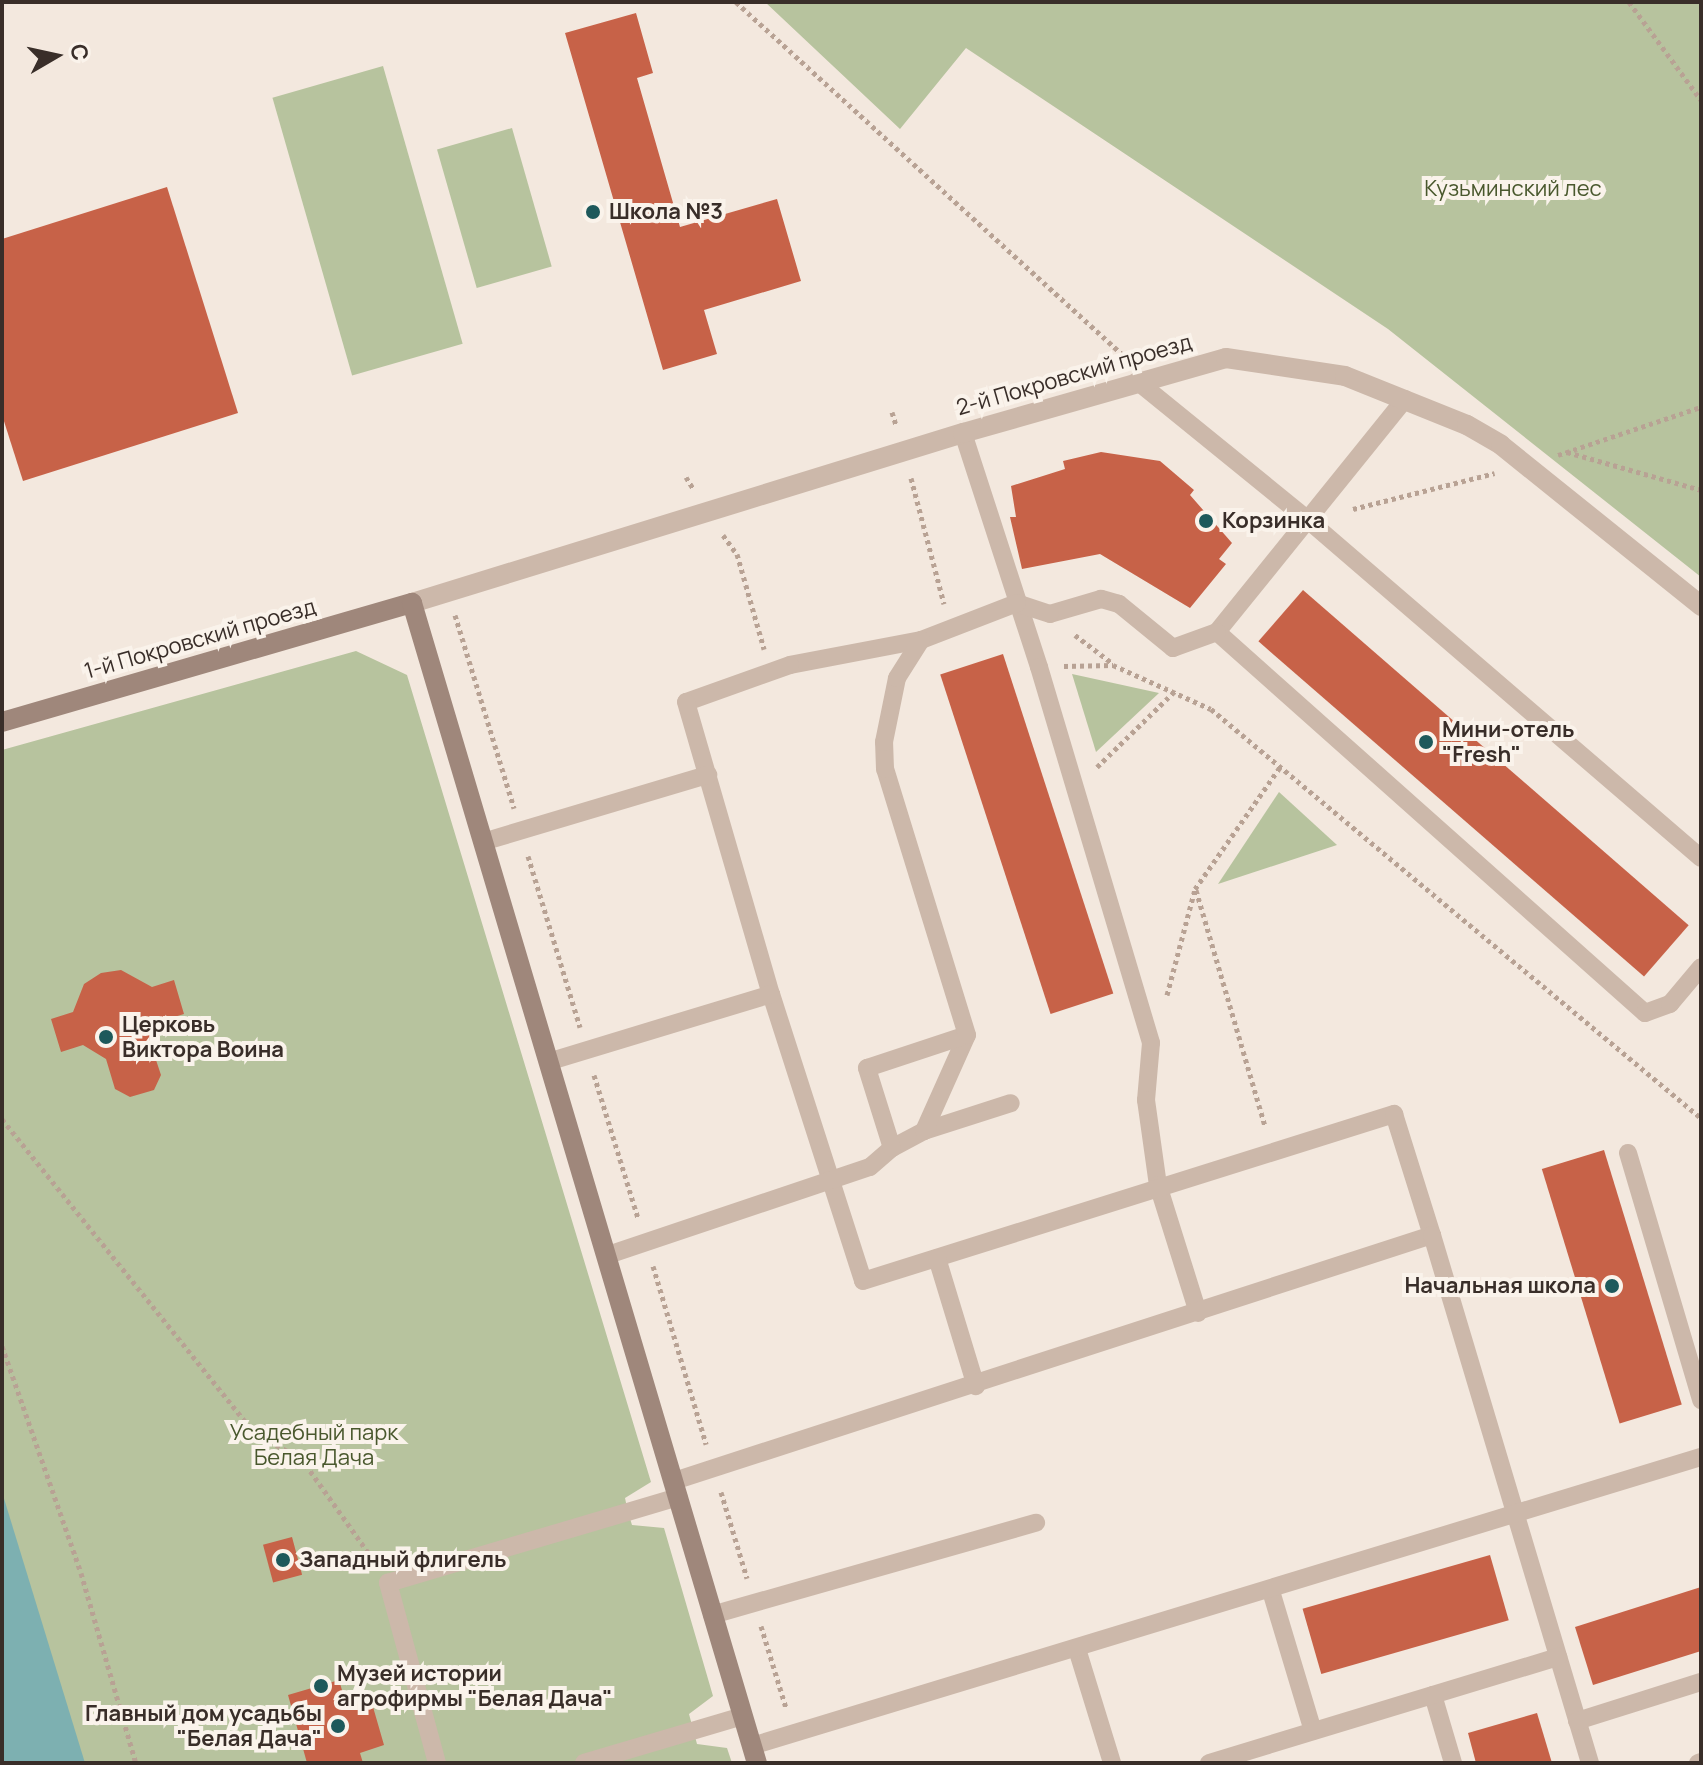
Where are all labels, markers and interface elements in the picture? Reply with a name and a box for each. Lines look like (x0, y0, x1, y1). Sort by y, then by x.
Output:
north arrow (16, 16, 96, 96)
text: С (64, 42, 96, 63)
park label: Кузьминский лес (1424, 176, 1602, 202)
place label: Школа №3 (609, 199, 723, 225)
marker: Школа №3 (584, 203, 602, 221)
street label: 2-й Покровский проезд (953, 329, 1195, 421)
place label: Корзинка (1222, 508, 1325, 534)
marker: Корзинка (1197, 512, 1215, 530)
street label: 1-й Покровский проезд (81, 593, 319, 685)
place label: Мини-отель "Fresh" (1442, 716, 1575, 768)
marker: Мини-отель "Fresh" (1417, 733, 1435, 751)
place label: Церковь Виктора Воина (122, 1011, 284, 1062)
marker: Церковь Виктора Воина (97, 1028, 115, 1046)
place label: Начальная школа (1404, 1273, 1596, 1299)
marker: Начальная школа (1603, 1277, 1621, 1295)
park label: Усадебный парк Белая Дача (230, 1419, 398, 1470)
place label: Западный флигель (299, 1547, 507, 1573)
marker: Западный флигель (274, 1551, 292, 1569)
place label: Музей истории агрофирмы "Белая Дача" (337, 1660, 613, 1712)
marker: Музей истории агрофирмы "Белая Дача" (312, 1677, 330, 1695)
place label: Главный дом усадьбы "Белая Дача" (85, 1700, 322, 1752)
marker: Главный дом усадьбы "Белая Дача" (329, 1717, 347, 1735)

